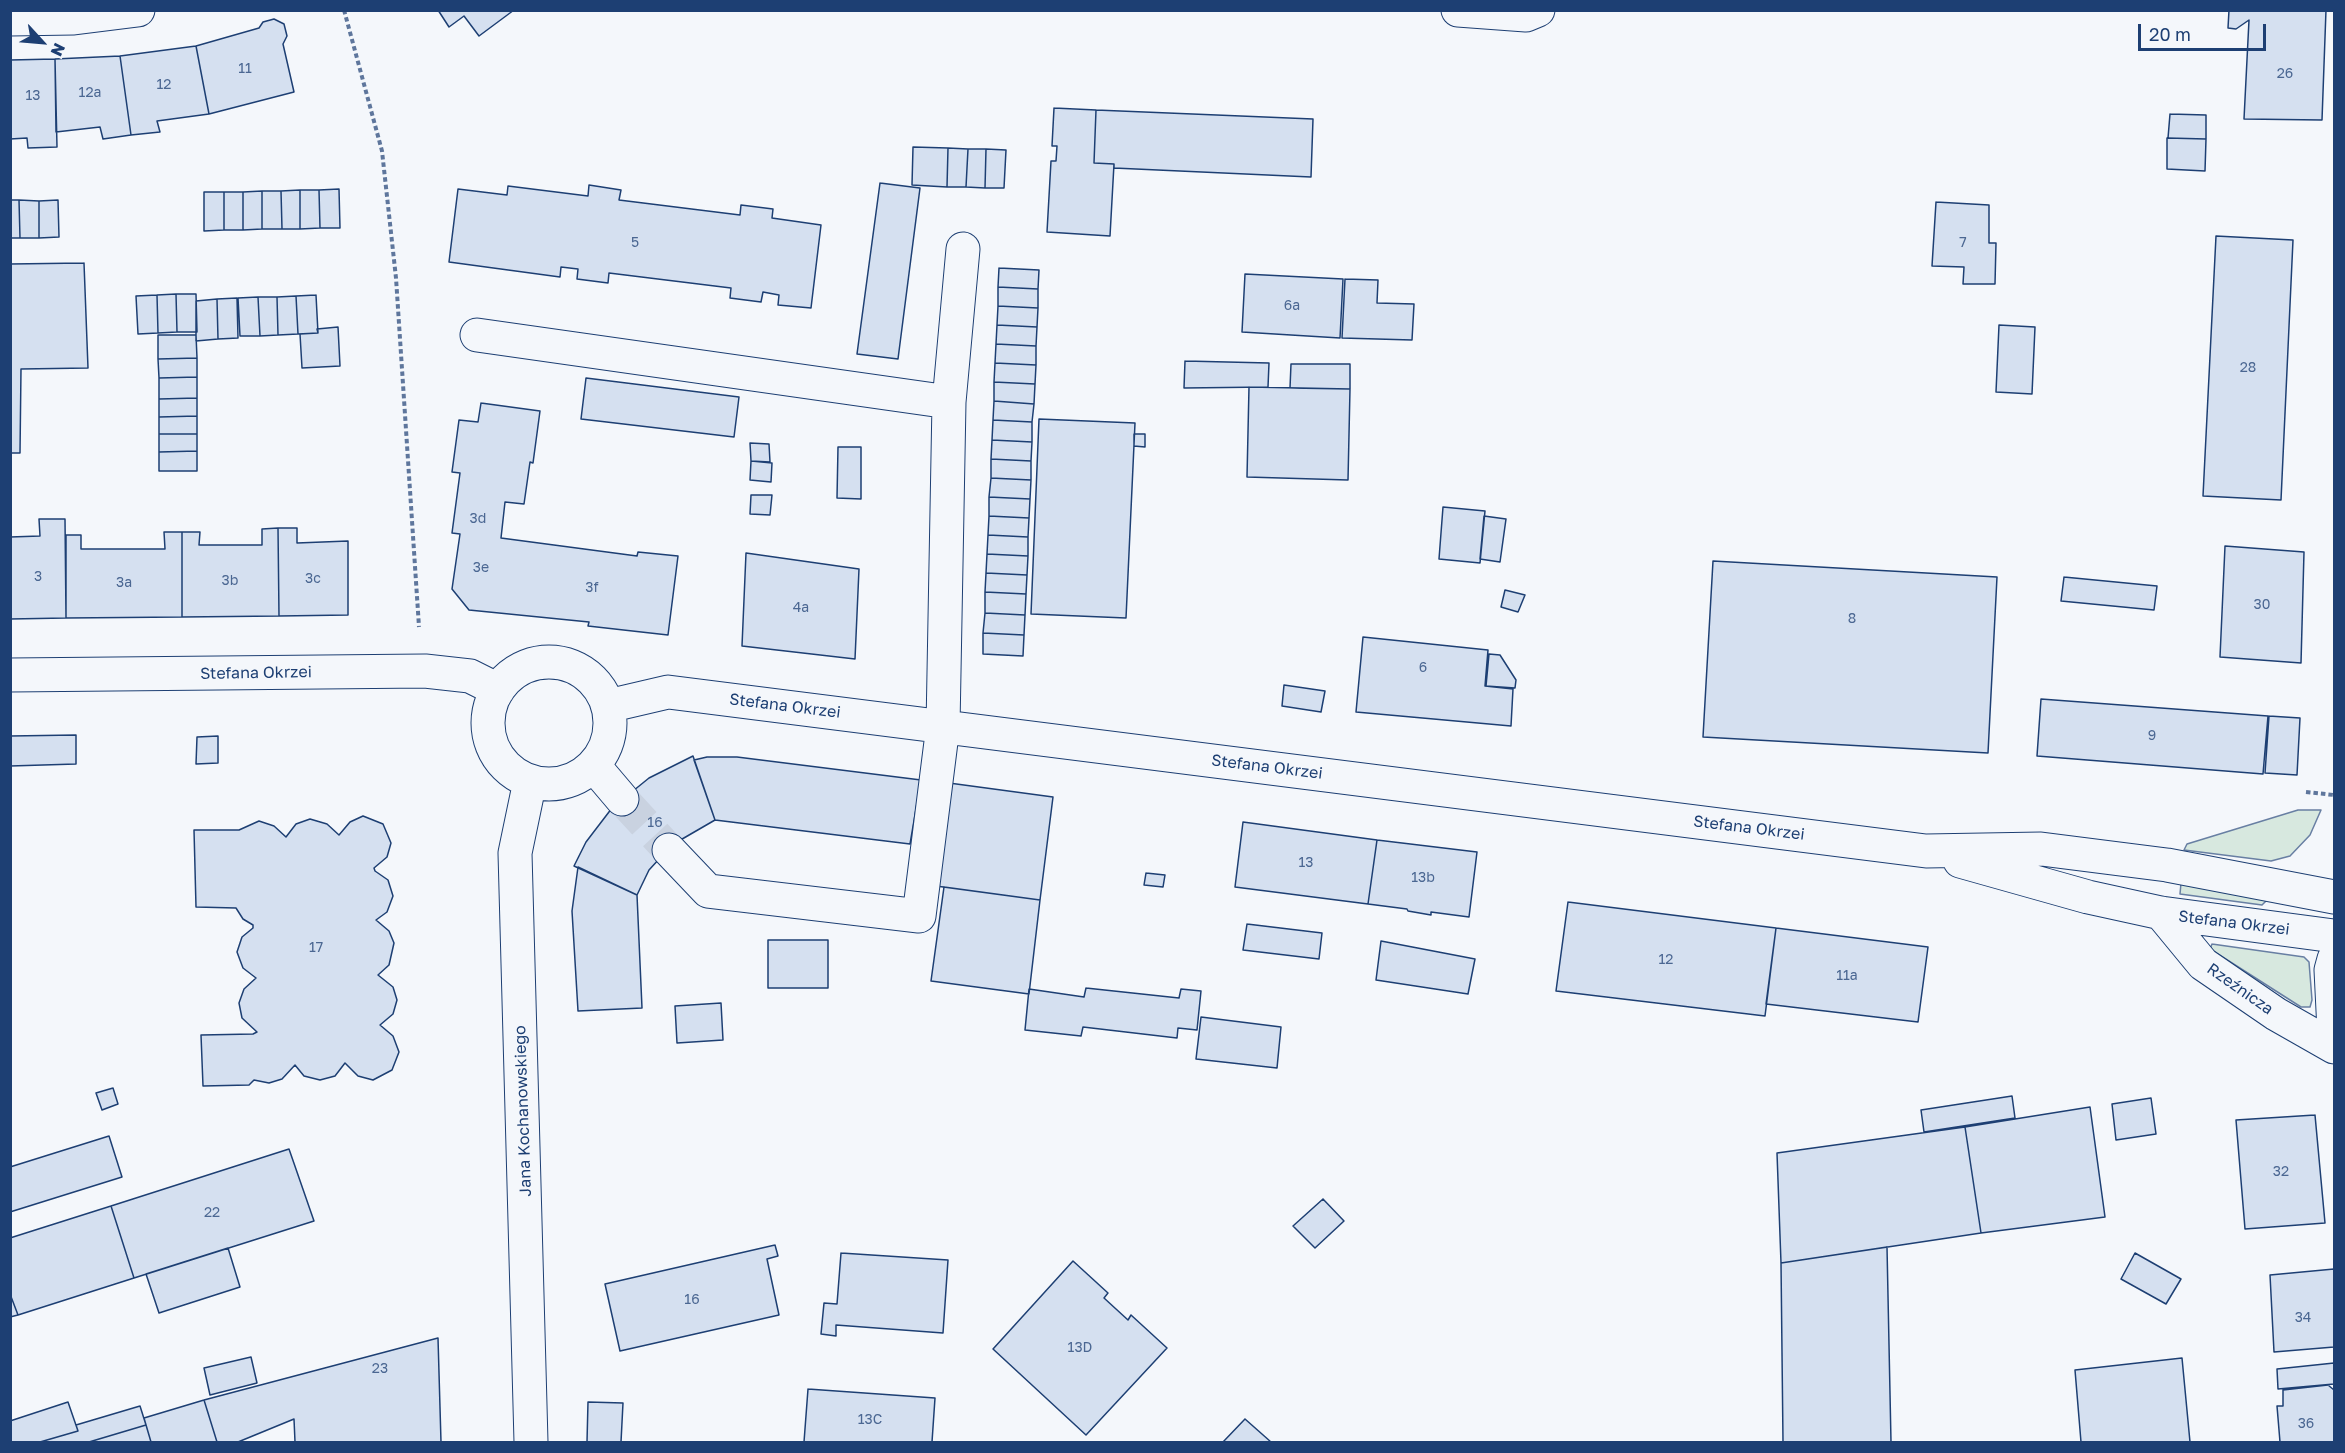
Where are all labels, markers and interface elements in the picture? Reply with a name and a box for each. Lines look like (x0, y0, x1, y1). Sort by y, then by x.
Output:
north arrow (12, 12, 72, 72)
scale bar (2141, 12, 2268, 50)
text: 20 m (2149, 23, 2191, 45)
text: N (47, 40, 70, 60)
house number: 11 (238, 61, 252, 77)
house number: 26 (2277, 66, 2293, 82)
house number: 12 (157, 77, 171, 93)
house number: 12a (79, 85, 101, 101)
house number: 13 (26, 88, 40, 104)
house number: 5 (631, 235, 639, 251)
house number: 7 (1959, 235, 1967, 251)
house number: 6a (1284, 298, 1300, 314)
house number: 28 (2240, 360, 2256, 376)
house number: 3d (470, 511, 486, 527)
house number: 3e (473, 560, 489, 576)
house number: 3 (34, 569, 42, 585)
house number: 3c (305, 571, 321, 587)
house number: 3b (222, 573, 238, 589)
house number: 3a (116, 575, 132, 591)
house number: 3f (585, 580, 599, 596)
house number: 30 (2254, 597, 2270, 613)
house number: 4a (793, 600, 809, 616)
house number: 8 (1848, 611, 1856, 627)
house number: 6 (1419, 660, 1427, 676)
street label: Stefana Okrzei (200, 662, 312, 684)
street label: Stefana Okrzei (728, 690, 842, 722)
house number: 9 (2148, 728, 2156, 744)
street label: Stefana Okrzei (1210, 751, 1324, 783)
street label: Stefana Okrzei (1692, 812, 1806, 844)
house number: 16 (647, 815, 663, 831)
house number: 13 (1299, 855, 1313, 871)
house number: 13b (1411, 870, 1435, 886)
street label: Stefana Okrzei (2177, 907, 2291, 939)
house number: 17 (309, 940, 323, 956)
house number: 12 (1659, 952, 1673, 968)
street label: Rzeźnicza (2203, 959, 2277, 1019)
house number: 11a (1836, 968, 1858, 984)
street label: Jana Kochanowskiego (510, 1025, 536, 1197)
house number: 32 (2273, 1164, 2289, 1180)
house number: 22 (204, 1205, 220, 1221)
house number: 16 (684, 1292, 700, 1308)
house number: 34 (2295, 1310, 2311, 1326)
house number: 13D (1068, 1340, 1092, 1356)
house number: 23 (372, 1361, 388, 1377)
house number: 13C (858, 1412, 882, 1428)
house number: 36 (2298, 1416, 2314, 1432)

